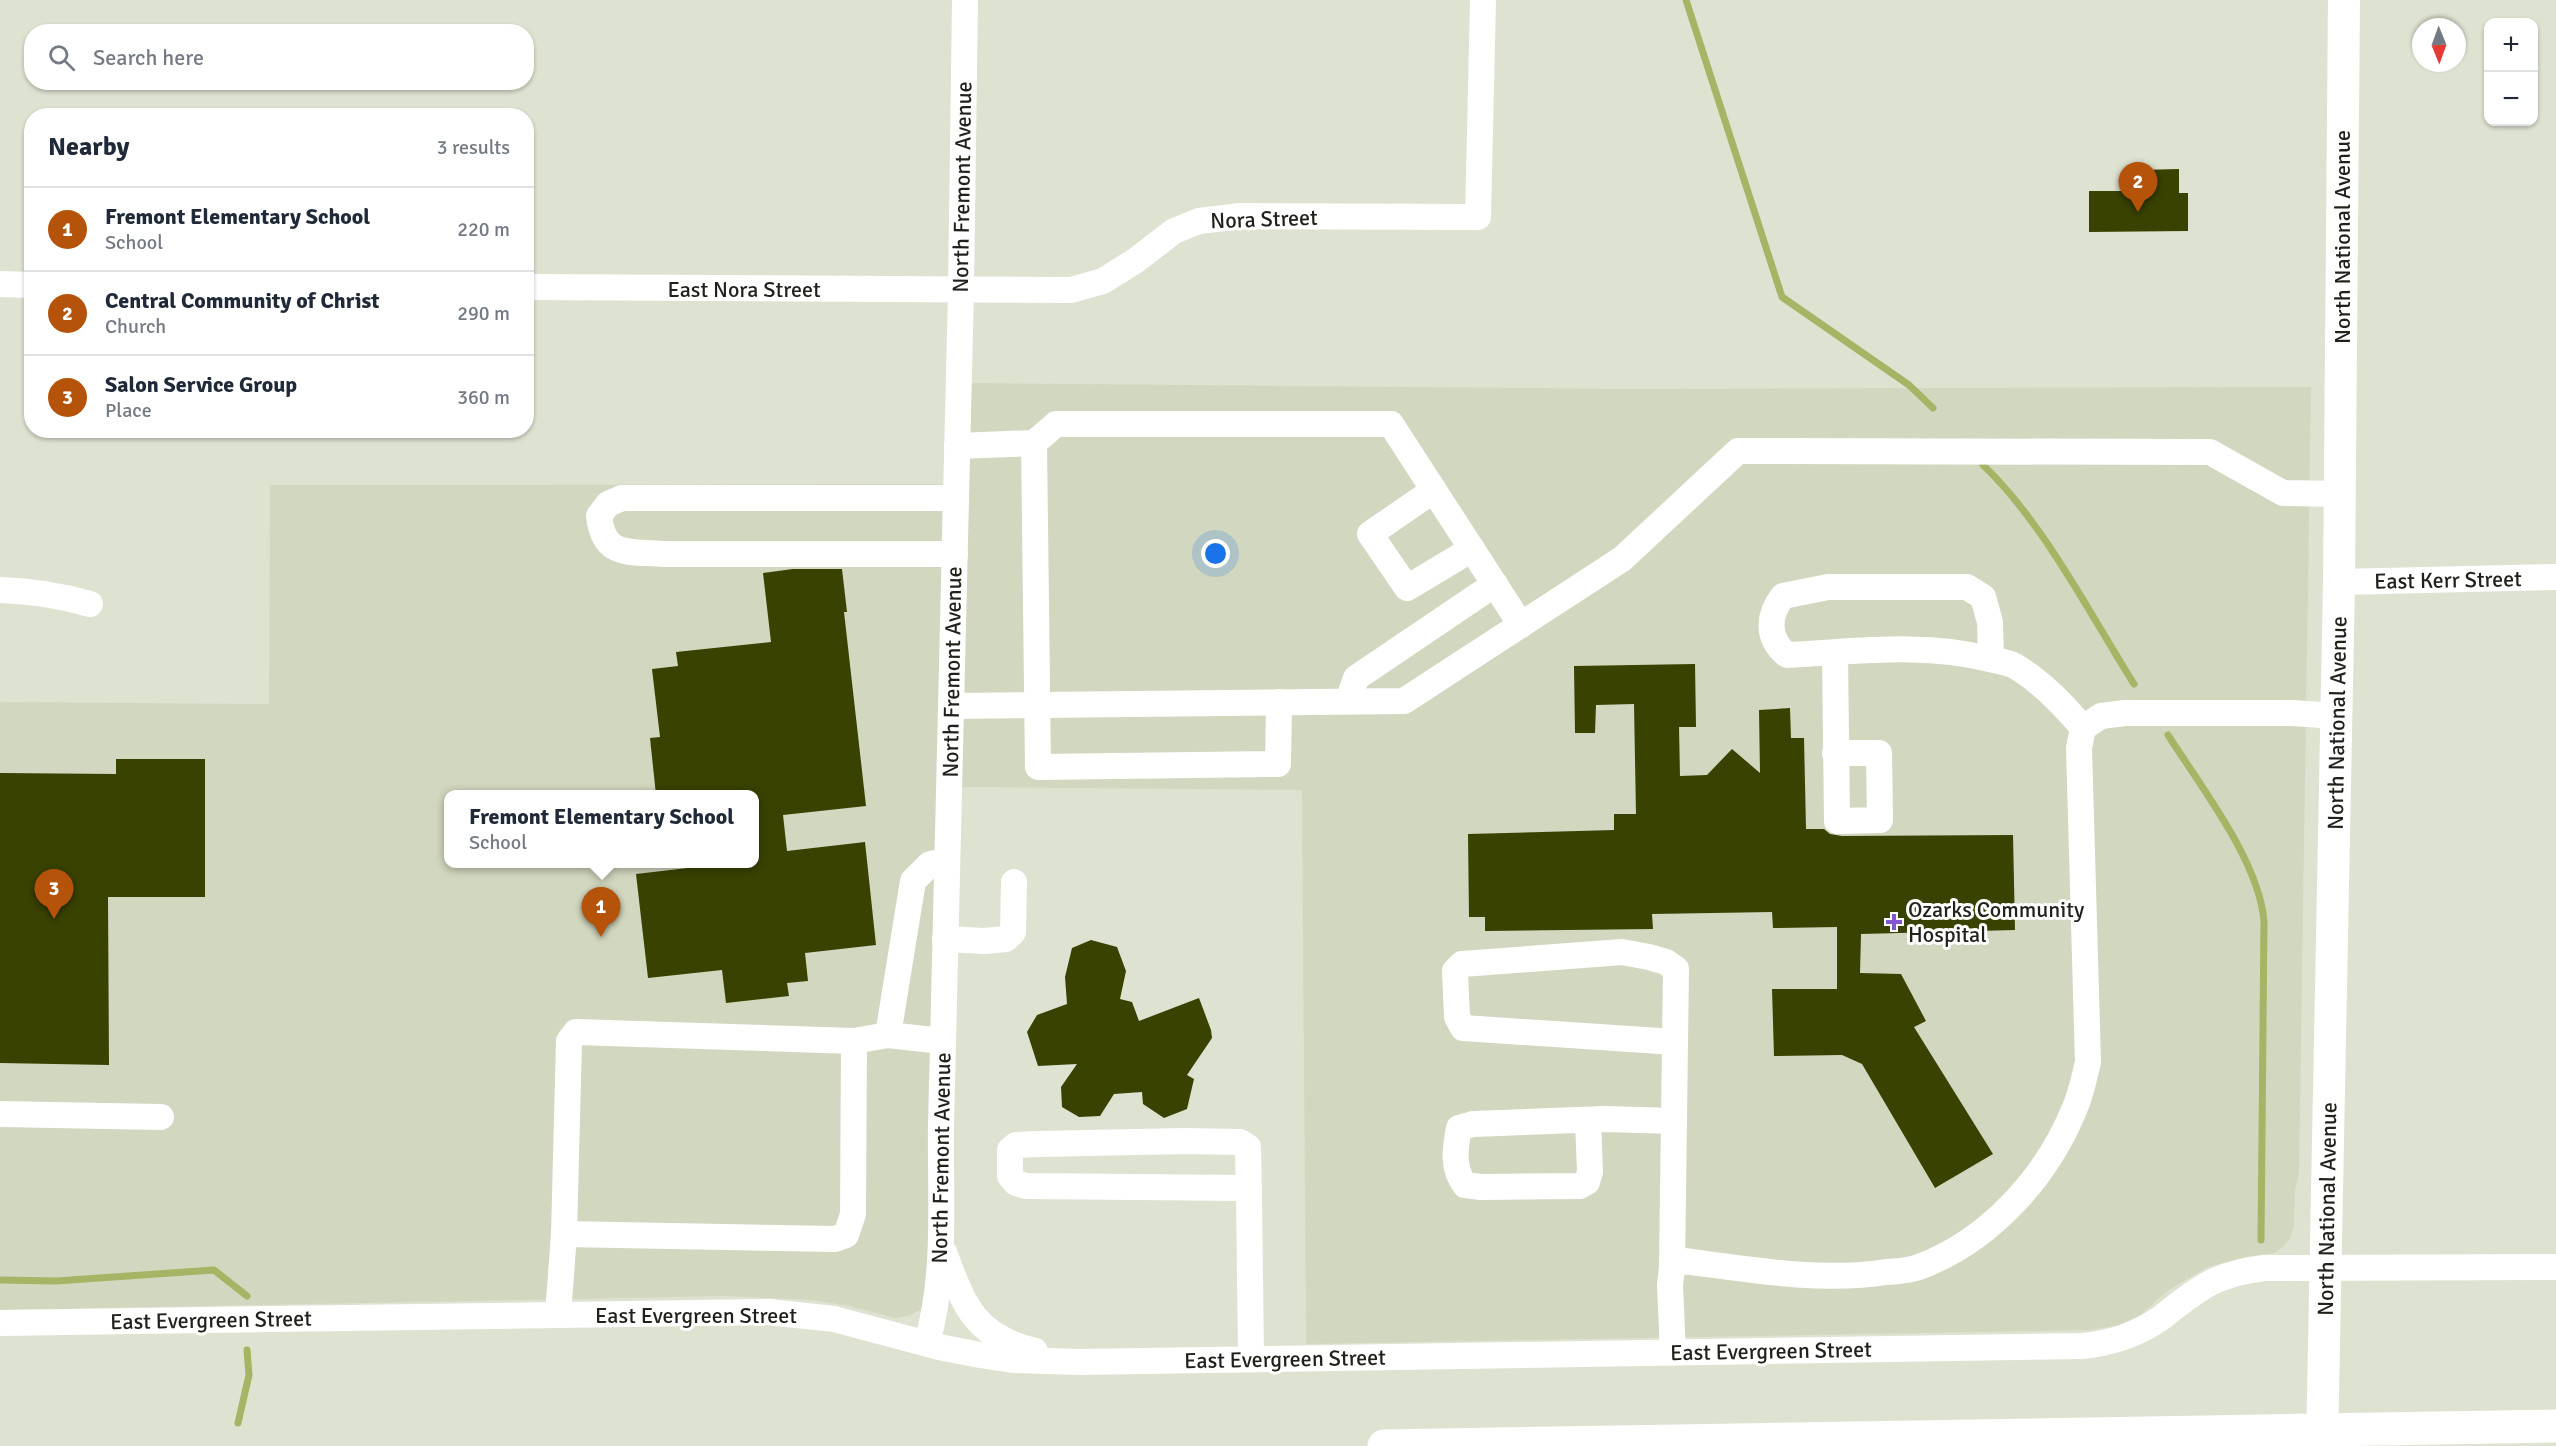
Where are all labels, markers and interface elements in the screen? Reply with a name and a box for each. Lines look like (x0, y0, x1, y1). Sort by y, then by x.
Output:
north arrow (2412, 18, 2466, 72)
map controls (2484, 18, 2538, 126)
button: + (2484, 18, 2538, 72)
search box (24, 24, 534, 90)
icon: search (45, 41, 78, 74)
text: Search here (93, 44, 204, 71)
button: − (2484, 72, 2538, 126)
street label: North Fremont Avenue (947, 81, 977, 293)
street label: North National Avenue (2329, 130, 2356, 344)
text: Nearby (48, 131, 129, 163)
text: 3 results (437, 135, 510, 160)
pin: 2 (2118, 162, 2158, 212)
text: Fremont Elementary School (105, 203, 370, 230)
street label: Nora Street (1210, 204, 1319, 234)
text: 1 (62, 217, 73, 242)
text: 220 m (457, 217, 510, 242)
text: School (105, 230, 163, 255)
street label: East Nora Street (667, 276, 821, 303)
text: Central Community of Christ (105, 287, 379, 314)
text: 2 (62, 301, 73, 326)
text: 290 m (457, 301, 510, 326)
text: Church (105, 314, 166, 339)
text: Salon Service Group (105, 371, 297, 398)
text: 3 (62, 385, 73, 410)
text: 360 m (457, 385, 510, 410)
text: Place (105, 398, 152, 423)
your location (1201, 539, 1230, 568)
street label: East Kerr Street (2374, 565, 2522, 595)
street label: North Fremont Avenue (937, 566, 967, 778)
street label: North National Avenue (2322, 616, 2352, 830)
popup (444, 790, 759, 868)
text: Fremont Elementary School (469, 803, 734, 830)
text: School (469, 830, 527, 855)
pin: 3 (34, 870, 74, 919)
pin: 1 (582, 888, 620, 937)
place label: Ozarks Community Hospital (1908, 896, 2085, 948)
marker: Ozarks Community Hospital (1885, 913, 1903, 931)
street label: North Fremont Avenue (926, 1052, 956, 1264)
street label: North National Avenue (2312, 1102, 2342, 1316)
street label: East Evergreen Street (595, 1302, 797, 1329)
street label: East Evergreen Street (110, 1305, 312, 1335)
street label: East Evergreen Street (1670, 1336, 1872, 1366)
street label: East Evergreen Street (1184, 1344, 1386, 1374)

